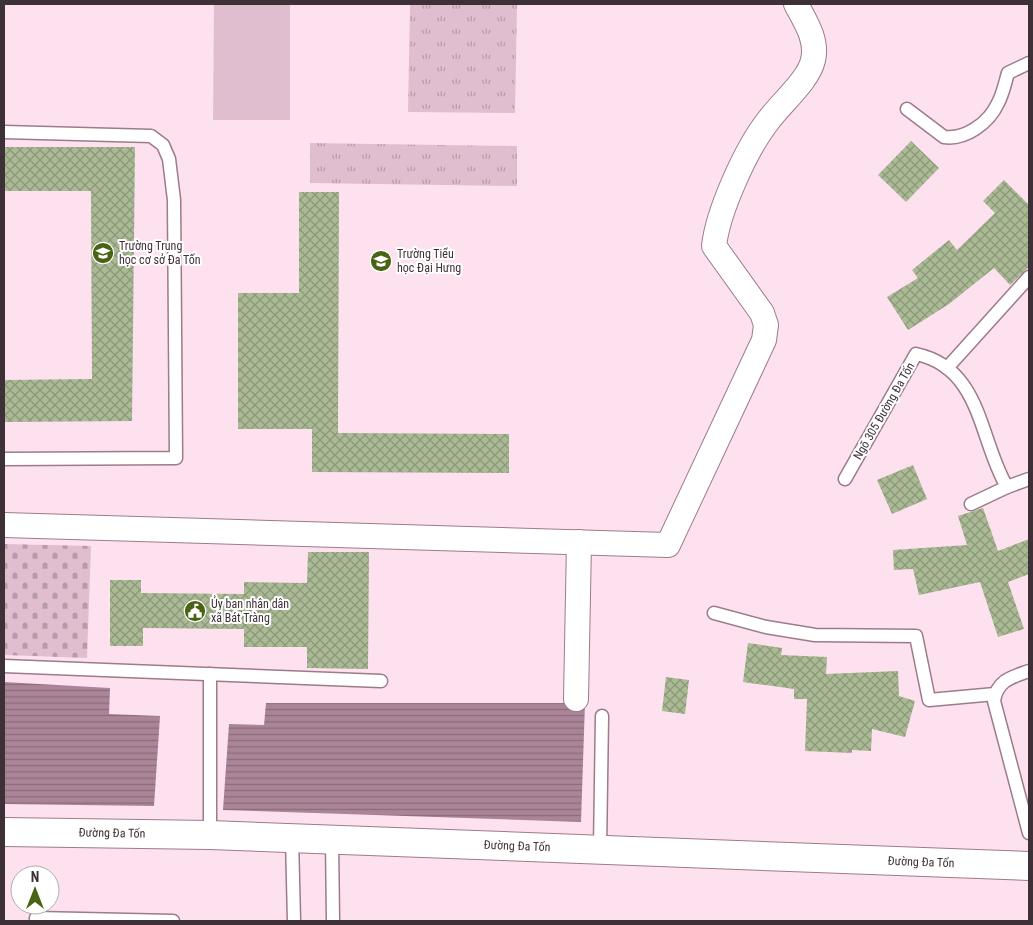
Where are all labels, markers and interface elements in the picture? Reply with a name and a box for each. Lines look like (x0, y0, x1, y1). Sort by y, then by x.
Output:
place label: Trường Trung học cơ sở Đa Tốn (119, 239, 201, 267)
school or university icon: Trường Trung học cơ sở Đa Tốn (91, 241, 115, 265)
place label: Trường Tiểu học Đại Hưng (397, 247, 461, 275)
school or university icon: Trường Tiểu học Đại Hưng (369, 249, 393, 273)
street label: Ngõ 305 Đường Đa Tốn (851, 360, 918, 462)
place label: Ủy ban nhân dân xã Bát Tràng (211, 595, 289, 625)
public building icon: Ủy ban nhân dân xã Bát Tràng (183, 599, 207, 623)
street label: Đường Đa Tốn (78, 825, 146, 841)
street label: Đường Đa Tốn (483, 838, 551, 854)
street label: Đường Đa Tốn (887, 854, 955, 870)
north arrow (10, 865, 60, 915)
text: N (31, 869, 39, 885)

